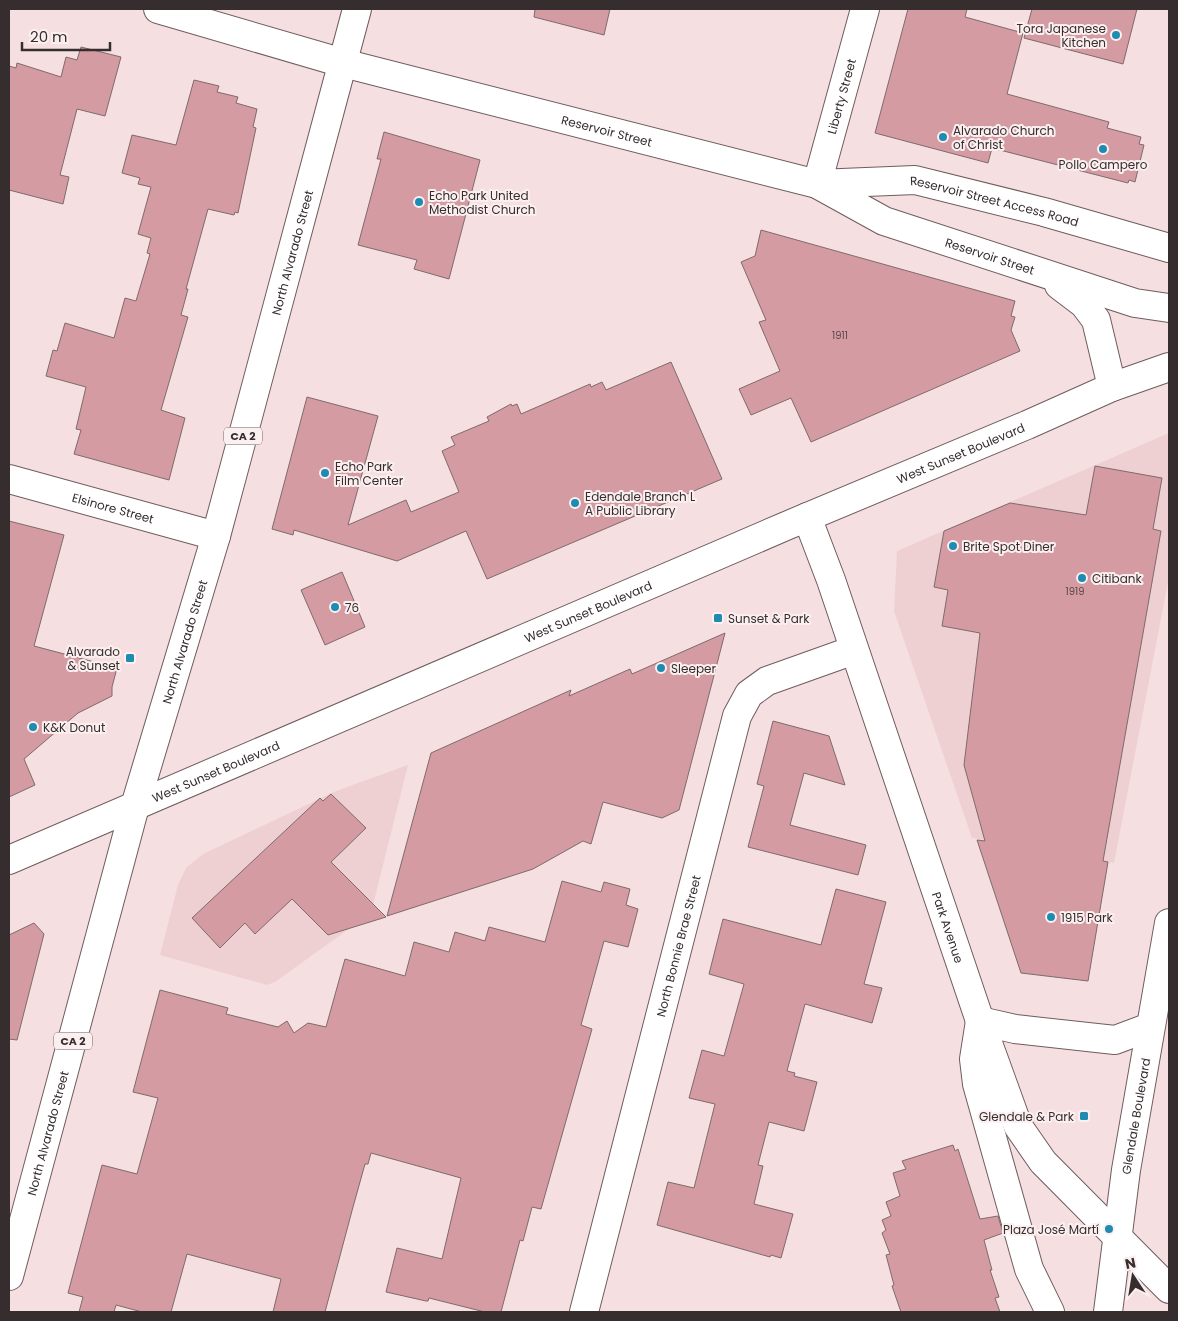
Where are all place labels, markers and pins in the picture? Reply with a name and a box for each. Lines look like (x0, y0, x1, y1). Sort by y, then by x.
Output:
place label: Tora Japanese Kitchen (1017, 20, 1106, 51)
marker: Tora Japanese Kitchen (1110, 29, 1122, 41)
place label: Alvarado Church of Christ (953, 122, 1055, 153)
marker: Alvarado Church of Christ (937, 131, 949, 143)
marker: Pollo Campero (1097, 143, 1109, 155)
place label: Pollo Campero (1059, 156, 1148, 173)
place label: Echo Park United Methodist Church (429, 187, 535, 218)
marker: Echo Park United Methodist Church (413, 196, 425, 208)
place label: Echo Park Film Center (335, 458, 404, 489)
marker: Echo Park Film Center (319, 467, 331, 479)
place label: Edendale Branch L A Public Library (585, 488, 695, 519)
marker: Edendale Branch L A Public Library (569, 497, 581, 509)
place label: Brite Spot Diner (963, 538, 1055, 555)
marker: Brite Spot Diner (947, 540, 959, 552)
place label: Citibank (1092, 570, 1142, 587)
marker: Citibank (1076, 572, 1088, 584)
place label: 76 (345, 599, 359, 616)
marker: 76 (329, 601, 341, 613)
place label: Sunset & Park (728, 610, 810, 627)
marker: Sunset & Park (712, 612, 724, 624)
place label: Alvarado & Sunset (66, 643, 120, 674)
marker: Alvarado & Sunset (124, 652, 136, 664)
place label: Sleeper (671, 660, 716, 677)
marker: Sleeper (655, 662, 667, 674)
place label: K&K Donut (43, 719, 105, 736)
marker: K&K Donut (27, 721, 39, 733)
place label: 1915 Park (1061, 909, 1114, 926)
marker: 1915 Park (1045, 911, 1057, 923)
place label: Glendale & Park (979, 1108, 1075, 1125)
marker: Glendale & Park (1078, 1110, 1090, 1122)
place label: Plaza José Martí (1003, 1221, 1099, 1238)
marker: Plaza José Martí (1103, 1223, 1115, 1235)

